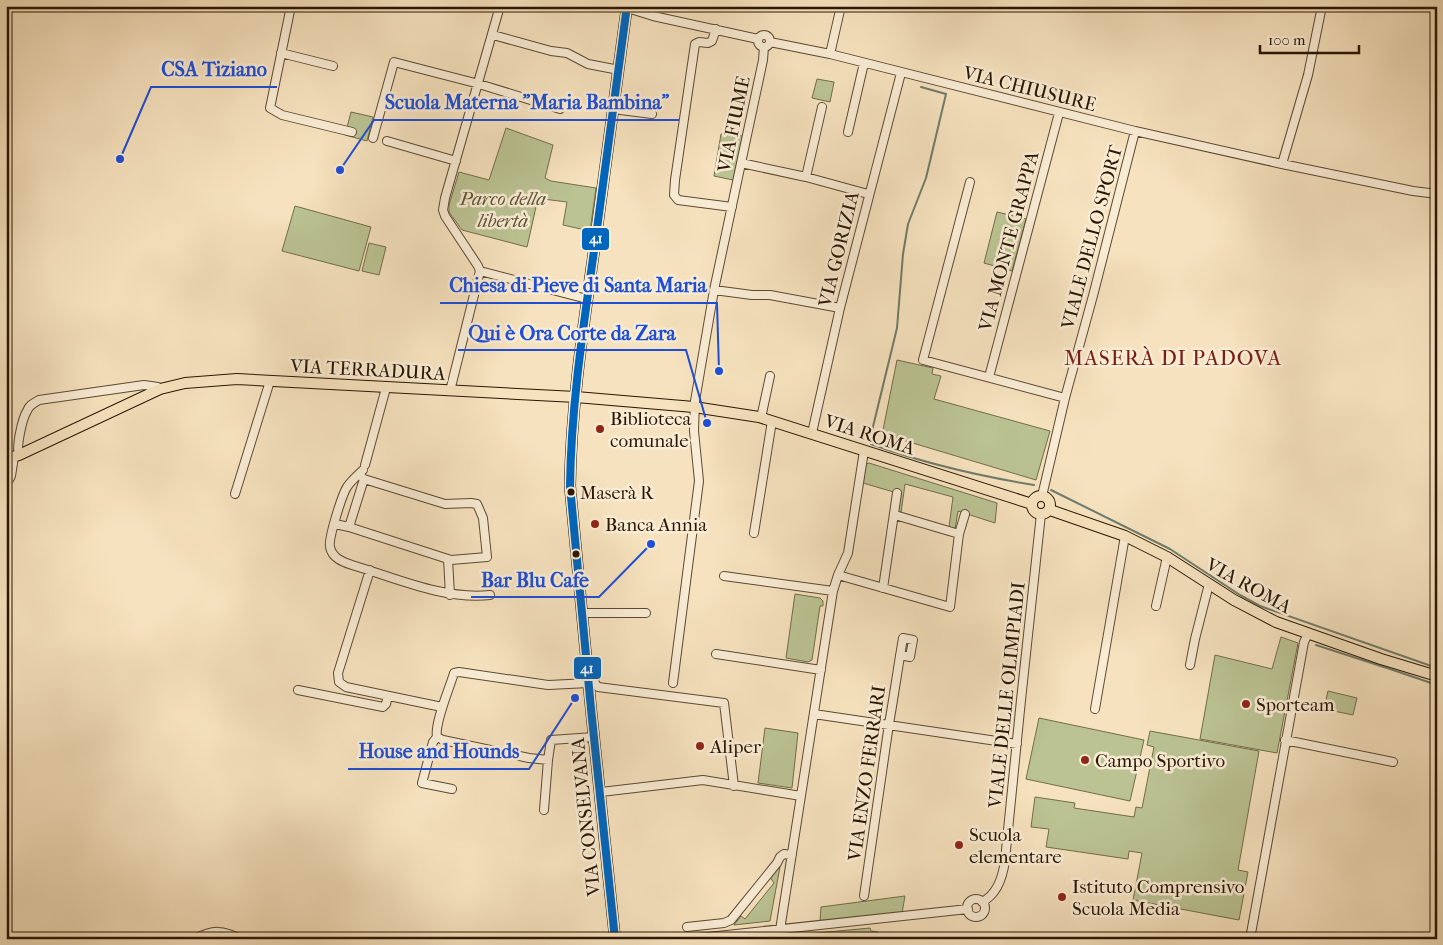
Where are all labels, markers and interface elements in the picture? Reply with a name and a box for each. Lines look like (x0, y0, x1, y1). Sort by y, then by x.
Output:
scale bar (1260, 22, 1359, 54)
text: 100 m (1268, 31, 1306, 49)
callout: CSA Tiziano (151, 52, 277, 87)
text: CSA Tiziano (161, 58, 267, 81)
street label: VIA CHIUSURE (960, 62, 1099, 116)
street label: VIA FIUME (713, 74, 755, 175)
callout: Scuola Materna "Maria Bambina" (374, 85, 679, 120)
text: Scuola Materna "Maria Bambina" (385, 91, 669, 114)
street label: VIALE DELLO SPORT (1057, 143, 1127, 332)
street label: VIA MONTE GRAPPA (974, 148, 1044, 334)
park label: Parco della libertà (459, 188, 546, 232)
street label: VIA GORIZIA (814, 189, 864, 310)
line badge: 41 (581, 227, 610, 251)
text: 41 (588, 230, 603, 247)
callout: Chiesa di Pieve di Santa Maria (440, 268, 717, 303)
text: Chiesa di Pieve di Santa Maria (449, 274, 708, 297)
callout: Qui è Ora Corte da Zara (458, 315, 686, 350)
text: Qui è Ora Corte da Zara (468, 322, 676, 345)
district label: MASERÀ DI PADOVA (1064, 346, 1282, 370)
street label: VIA TERRADURA (289, 355, 447, 385)
place label: Biblioteca comunale (610, 408, 691, 452)
street label: VIA ROMA (821, 410, 918, 460)
marker: Biblioteca comunale (594, 423, 606, 435)
place label: Maserà R (580, 483, 654, 504)
marker: Maserà R (566, 487, 576, 497)
place label: Banca Annia (605, 514, 707, 536)
marker: Banca Annia (589, 518, 601, 530)
unlabelled marker (571, 549, 581, 559)
street label: VIA ROMA (1201, 553, 1296, 619)
callout: Bar Blu Cafe (471, 562, 599, 597)
text: Bar Blu Cafe (481, 569, 589, 592)
street label: VIALE DELLE OLIMPIADI (984, 581, 1030, 810)
line badge: 41 (573, 656, 602, 680)
text: 41 (579, 660, 594, 677)
street label: VIA ENZO FERRARI (844, 684, 890, 863)
place label: Sporteam (1256, 694, 1335, 716)
marker: Sporteam (1240, 698, 1252, 710)
callout: House and Hounds (348, 734, 529, 769)
street label: VIA CONSELVANA (567, 736, 605, 898)
place label: Aliper (709, 736, 762, 758)
text: House and Hounds (359, 740, 520, 763)
marker: Aliper (694, 740, 706, 752)
place label: Campo Sportivo (1095, 750, 1225, 772)
marker: Campo Sportivo (1079, 754, 1091, 766)
place label: Scuola elementare (969, 824, 1062, 868)
marker: Scuola elementare (953, 839, 965, 851)
place label: Istituto Comprensivo Scuola Media (1072, 876, 1245, 920)
marker: Istituto Comprensivo Scuola Media (1056, 891, 1068, 903)

